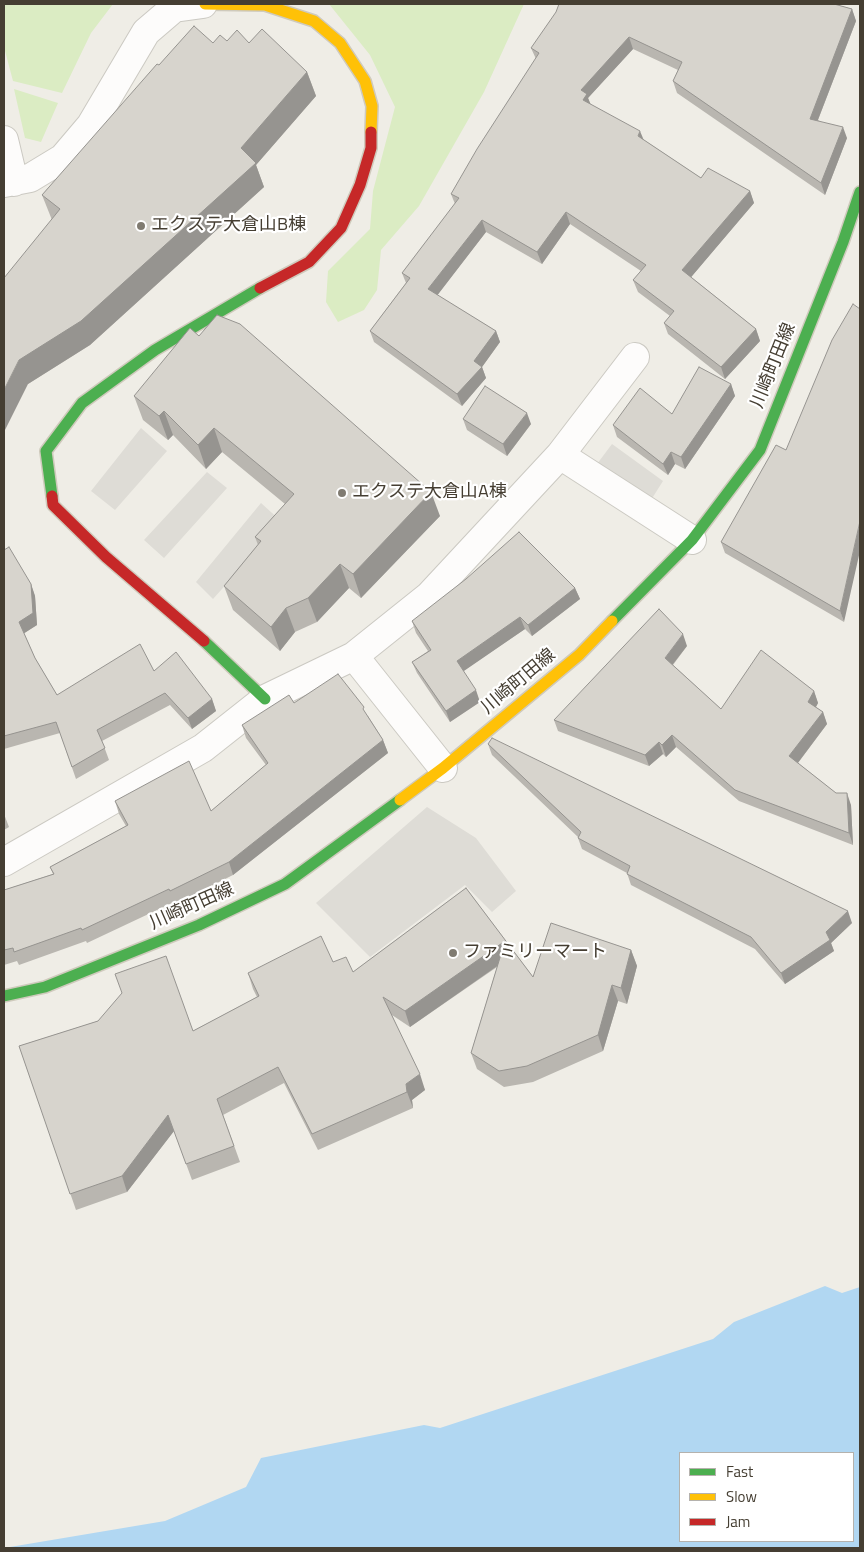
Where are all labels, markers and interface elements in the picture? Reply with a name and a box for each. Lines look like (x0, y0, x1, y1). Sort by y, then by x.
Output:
place label: エクステ大倉山B棟 (151, 215, 306, 237)
marker: エクステ大倉山B棟 (135, 220, 147, 232)
street label: 川崎町田線 (747, 320, 801, 412)
place label: エクステ大倉山A棟 (352, 482, 507, 504)
marker: エクステ大倉山A棟 (336, 487, 348, 499)
street label: 川崎町田線 (478, 645, 560, 719)
street label: 川崎町田線 (146, 879, 238, 935)
place label: ファミリーマート (463, 942, 607, 964)
marker: ファミリーマート (447, 947, 459, 959)
legend (679, 1452, 854, 1542)
text: Fast (726, 1460, 753, 1483)
text: Slow (726, 1485, 757, 1508)
text: Jam (726, 1510, 750, 1533)

